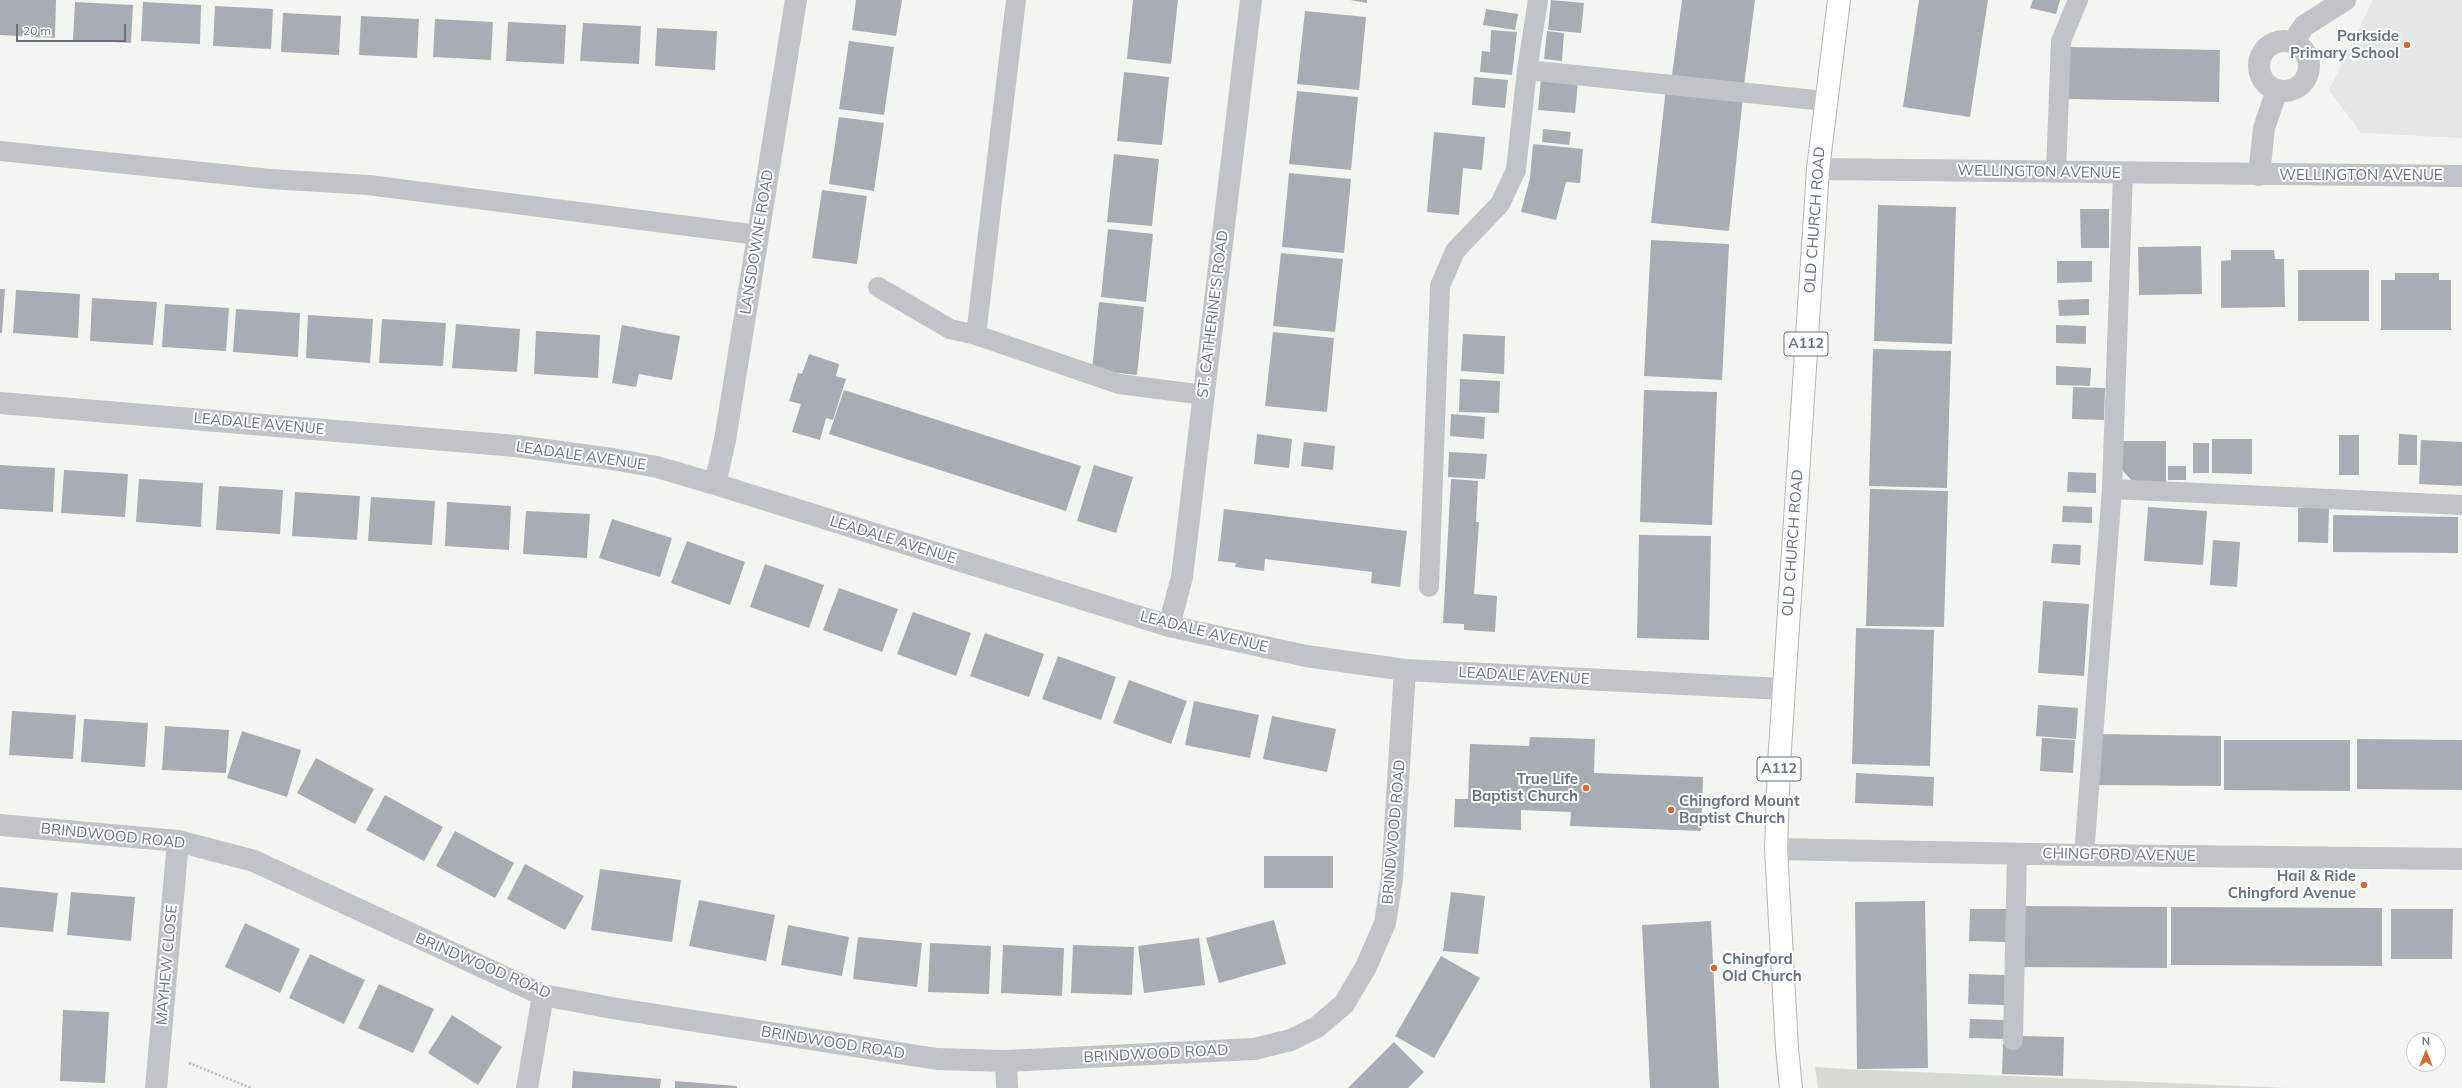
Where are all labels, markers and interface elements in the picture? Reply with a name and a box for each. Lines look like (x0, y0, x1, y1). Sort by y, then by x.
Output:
scale bar (18, 16, 128, 42)
text: 20 m (23, 23, 51, 38)
place label: Parkside Primary School (2290, 27, 2399, 62)
marker: Parkside Primary School (2402, 40, 2412, 50)
street label: OLD CHURCH ROAD (1801, 146, 1829, 294)
street label: WELLINGTON AVENUE (1957, 162, 2121, 182)
street label: WELLINGTON AVENUE (2279, 166, 2443, 184)
street label: LANSDOWNE ROAD (737, 168, 777, 316)
street label: ST. CATHERINE'S ROAD (1194, 229, 1232, 399)
road number: A112 (1784, 332, 1828, 356)
street label: LEADALE AVENUE (193, 409, 325, 439)
street label: LEADALE AVENUE (515, 438, 647, 474)
street label: OLD CHURCH ROAD (1779, 469, 1807, 617)
street label: LEADALE AVENUE (828, 512, 958, 568)
street label: LEADALE AVENUE (1138, 607, 1270, 657)
street label: LEADALE AVENUE (1458, 664, 1590, 688)
road number: A112 (1757, 757, 1801, 781)
street label: BRINDWOOD ROAD (1379, 759, 1409, 905)
place label: True Life Baptist Church (1472, 770, 1578, 805)
marker: True Life Baptist Church (1581, 783, 1591, 793)
place label: Chingford Mount Baptist Church (1679, 792, 1800, 827)
marker: Chingford Mount Baptist Church (1666, 805, 1676, 815)
street label: BRINDWOOD ROAD (40, 819, 186, 853)
street label: CHINGFORD AVENUE (2042, 845, 2196, 865)
place label: Hail & Ride Chingford Avenue (2228, 867, 2356, 902)
marker: Hail & Ride Chingford Avenue (2359, 880, 2369, 890)
street label: MAYHEW CLOSE (153, 904, 181, 1026)
street label: BRINDWOOD ROAD (413, 929, 553, 1003)
place label: Chingford Old Church (1722, 950, 1802, 985)
marker: Chingford Old Church (1709, 963, 1719, 973)
street label: BRINDWOOD ROAD (760, 1023, 906, 1063)
north arrow (2406, 1032, 2446, 1072)
text: N (2422, 1034, 2430, 1048)
street label: BRINDWOOD ROAD (1083, 1041, 1229, 1067)

